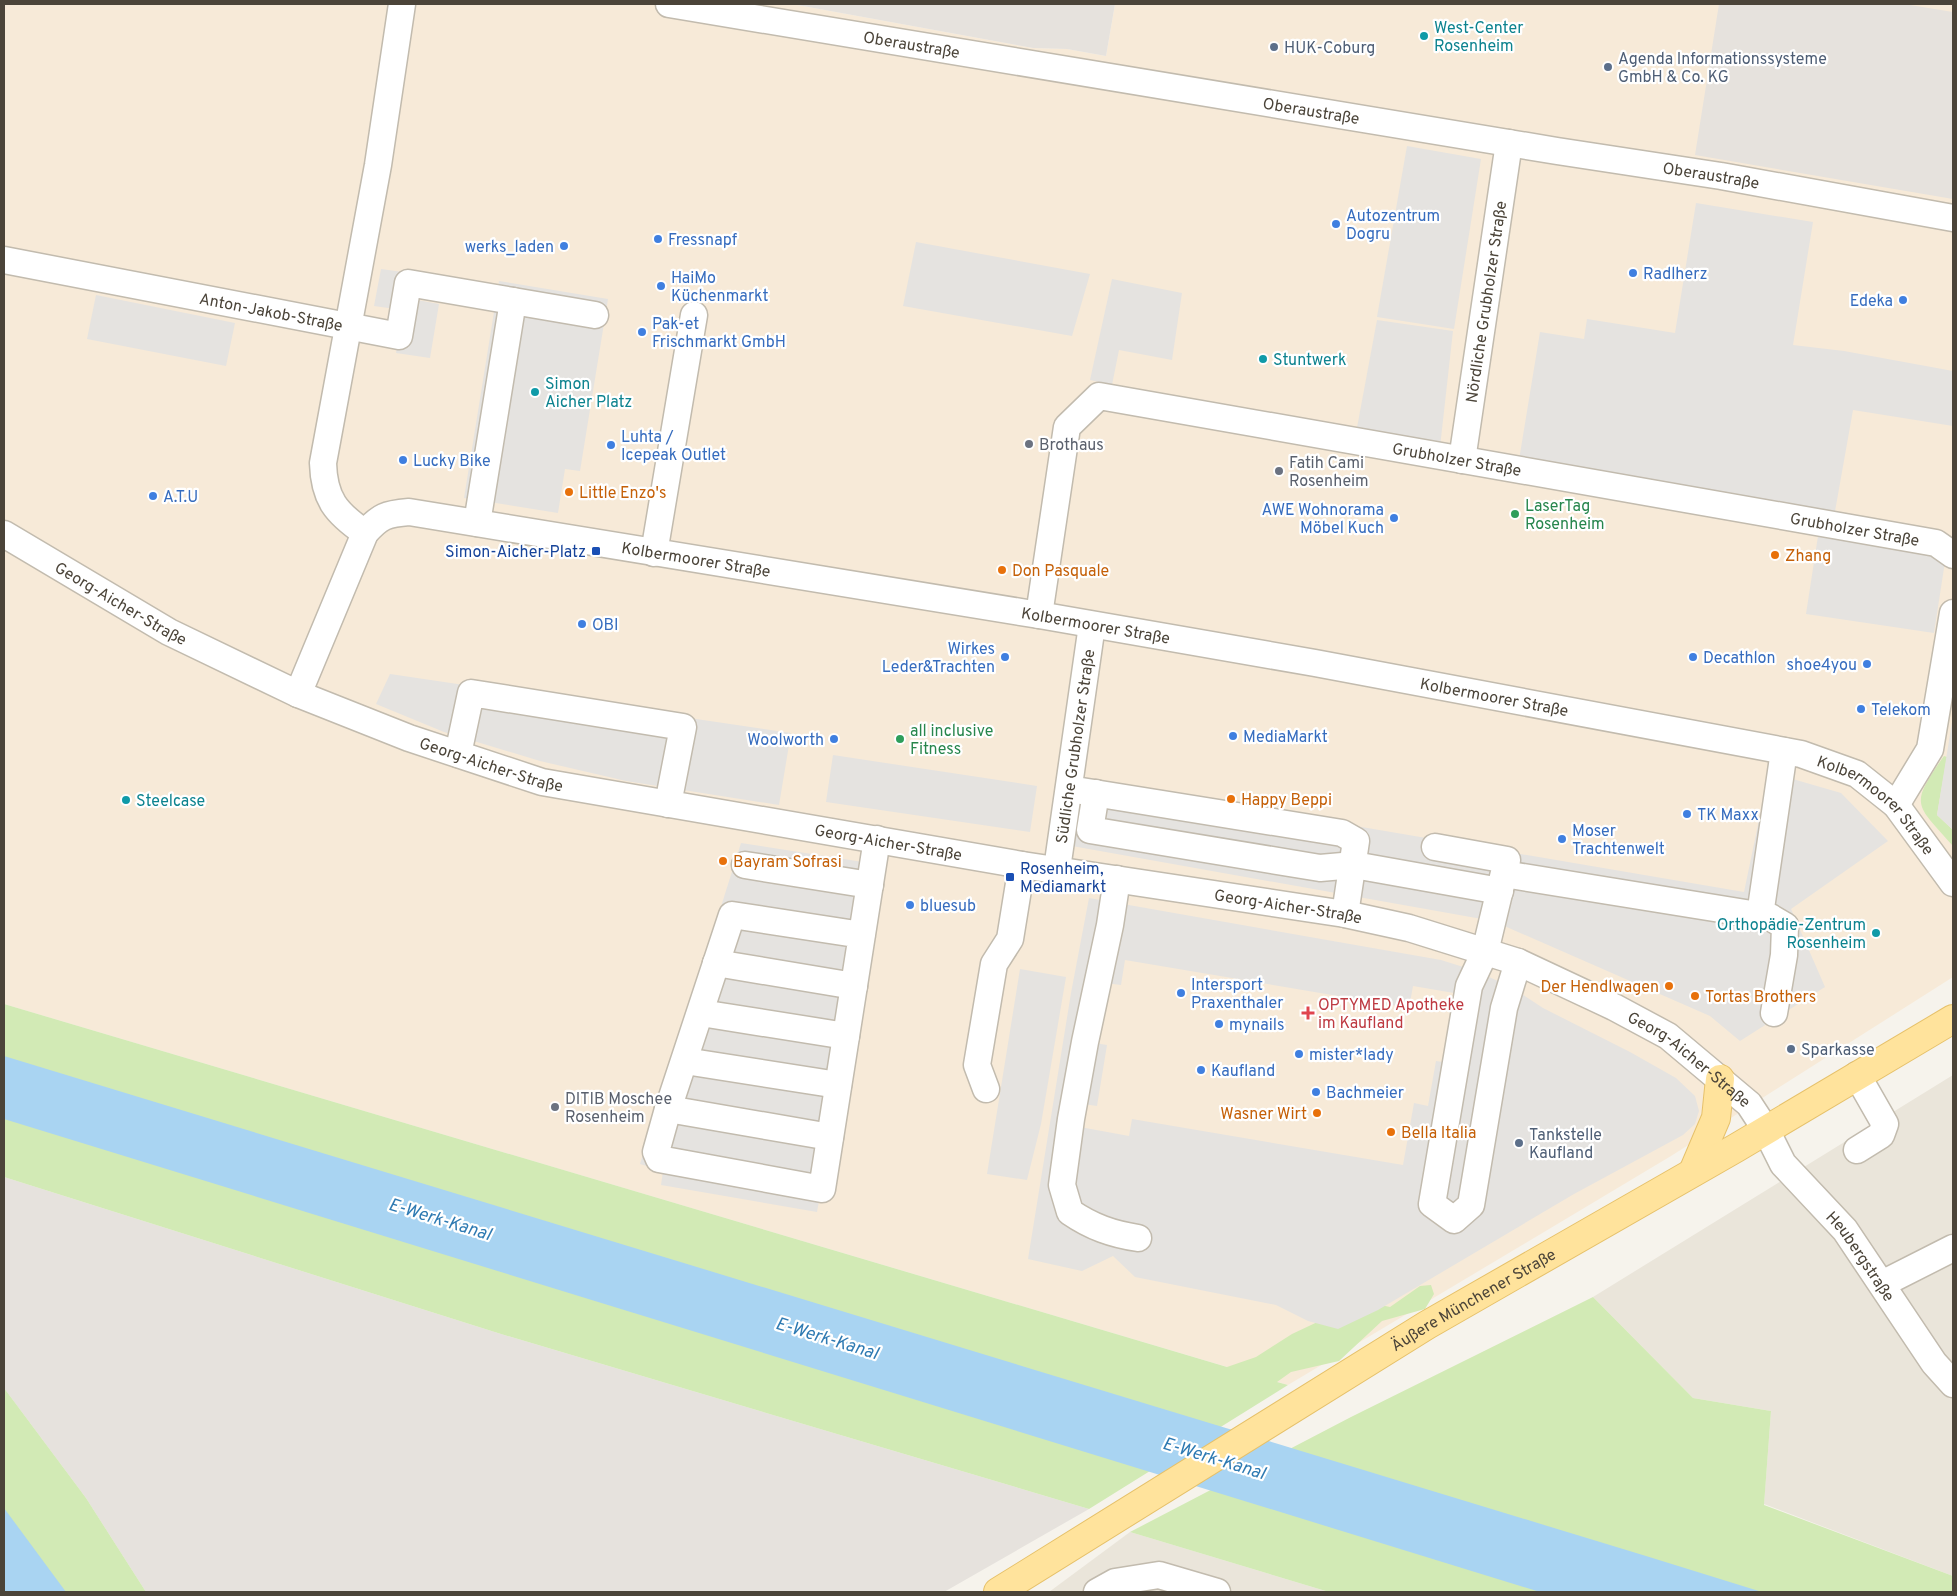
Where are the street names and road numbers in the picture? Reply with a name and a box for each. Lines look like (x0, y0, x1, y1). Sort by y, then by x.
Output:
street label: Oberaustraße (862, 28, 961, 64)
street label: Oberaustraße (1261, 94, 1361, 130)
street label: Oberaustraße (1661, 159, 1761, 195)
street label: Nördliche Grubholzer Straße (1463, 200, 1512, 404)
street label: Anton-Jakob-Straße (197, 290, 344, 337)
street label: Grubholzer Straße (1390, 440, 1523, 482)
street label: Grubholzer Straße (1788, 510, 1921, 552)
street label: Kolbermoorer Straße (620, 539, 772, 583)
street label: Georg-Aicher-Straße (51, 558, 189, 651)
street label: Kolbermoorer Straße (1020, 604, 1171, 650)
street label: Südliche Grubholzer Straße (1053, 648, 1100, 845)
street label: Kolbermoorer Straße (1418, 675, 1570, 722)
street label: Georg-Aicher-Straße (416, 734, 564, 797)
street label: Kolbermoorer Straße (1814, 752, 1937, 860)
street label: Georg-Aicher-Straße (813, 821, 963, 866)
street label: Georg-Aicher-Straße (1213, 886, 1364, 929)
street label: Georg-Aicher-Straße (1623, 1008, 1754, 1113)
street label: Heubergstraße (1821, 1208, 1898, 1306)
street label: Äußere Münchener Straße (1387, 1245, 1560, 1357)

